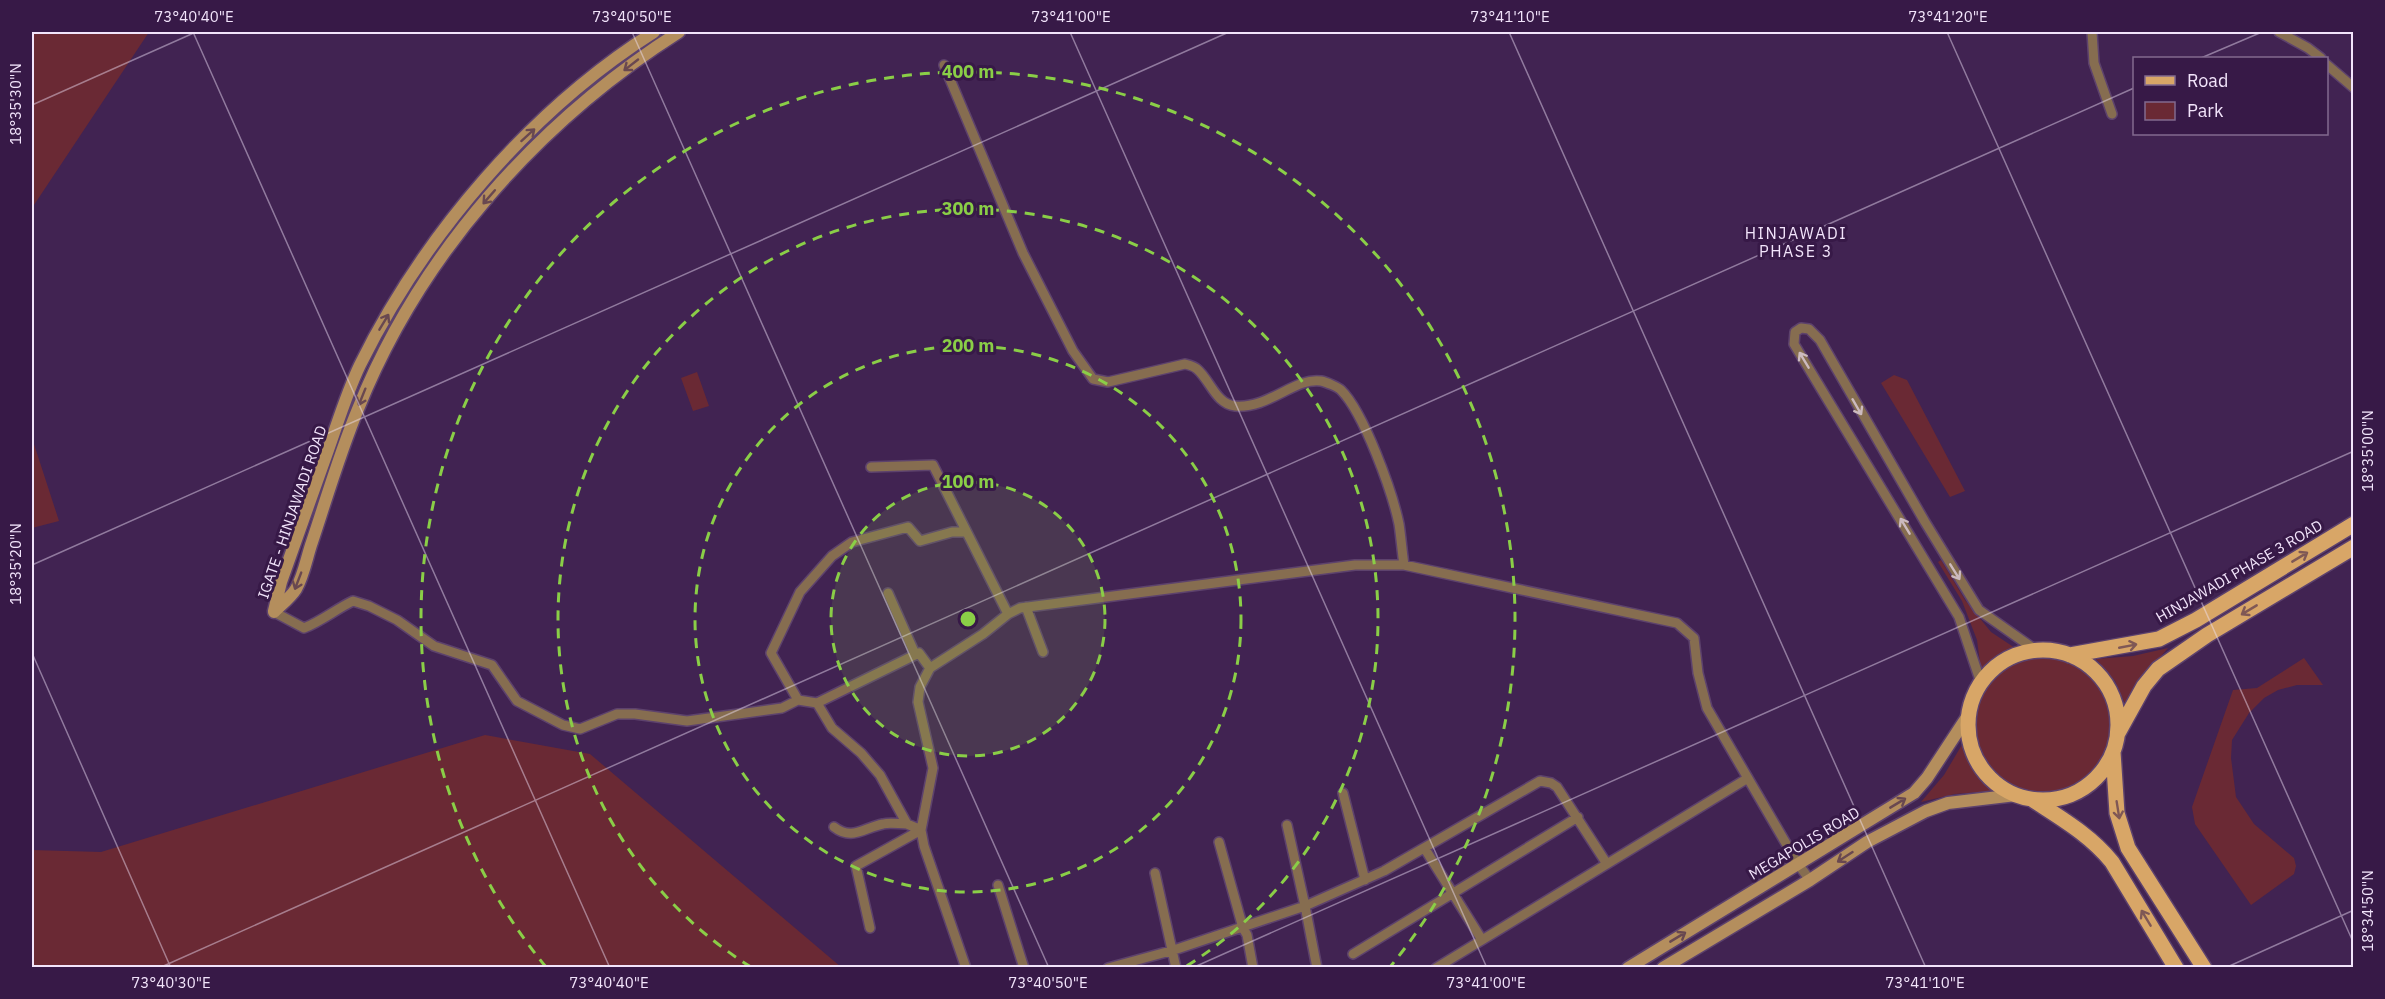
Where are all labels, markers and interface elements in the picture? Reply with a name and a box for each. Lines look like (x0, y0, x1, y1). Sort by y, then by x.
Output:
text: 73°40'40"E (154, 7, 234, 26)
text: 73°40'50"E (592, 7, 672, 26)
text: 73°41'00"E (1031, 7, 1111, 26)
text: 73°41'10"E (1470, 7, 1550, 26)
text: 73°41'20"E (1908, 7, 1988, 26)
legend (2133, 57, 2328, 135)
one-way arrow (623, 58, 639, 71)
text: 400 m (942, 60, 994, 83)
text: 18°35'30"N (6, 63, 25, 145)
text: Road (2187, 69, 2228, 92)
text: Park (2187, 99, 2224, 122)
one-way arrow (520, 128, 535, 142)
one-way arrow (482, 189, 495, 205)
text: 300 m (942, 197, 994, 220)
district label: HINJAWADI PHASE 3 (1745, 223, 1847, 261)
one-way arrow (379, 314, 391, 331)
text: 200 m (942, 334, 994, 357)
one-way arrow (1798, 352, 1810, 369)
one-way arrow (356, 387, 367, 406)
one-way arrow (1852, 398, 1864, 415)
text: 18°35'00"N (2358, 410, 2377, 492)
street label: IGATE - HINJAWADI ROAD (253, 423, 331, 601)
text: 100 m (942, 470, 994, 493)
street label: HINJAWADI PHASE 3 ROAD (2152, 515, 2326, 627)
one-way arrow (1899, 518, 1911, 535)
text: 18°35'20"N (6, 523, 25, 605)
one-way arrow (2291, 551, 2308, 563)
one-way arrow (1950, 563, 1962, 580)
one-way arrow (292, 571, 303, 590)
one-way arrow (2241, 604, 2258, 616)
centre of rings (958, 609, 978, 629)
one-way arrow (2117, 640, 2137, 651)
one-way arrow (1889, 796, 1906, 808)
one-way arrow (2113, 800, 2124, 819)
street label: MEGAPOLIS ROAD (1745, 802, 1863, 884)
one-way arrow (1837, 851, 1854, 863)
text: 18°34'50"N (2358, 870, 2377, 952)
one-way arrow (2139, 910, 2151, 927)
one-way arrow (1669, 931, 1686, 943)
text: 73°40'30"E (131, 973, 211, 992)
text: 73°40'40"E (569, 973, 649, 992)
text: 73°40'50"E (1008, 973, 1088, 992)
text: 73°41'00"E (1446, 973, 1526, 992)
text: 73°41'10"E (1885, 973, 1965, 992)

